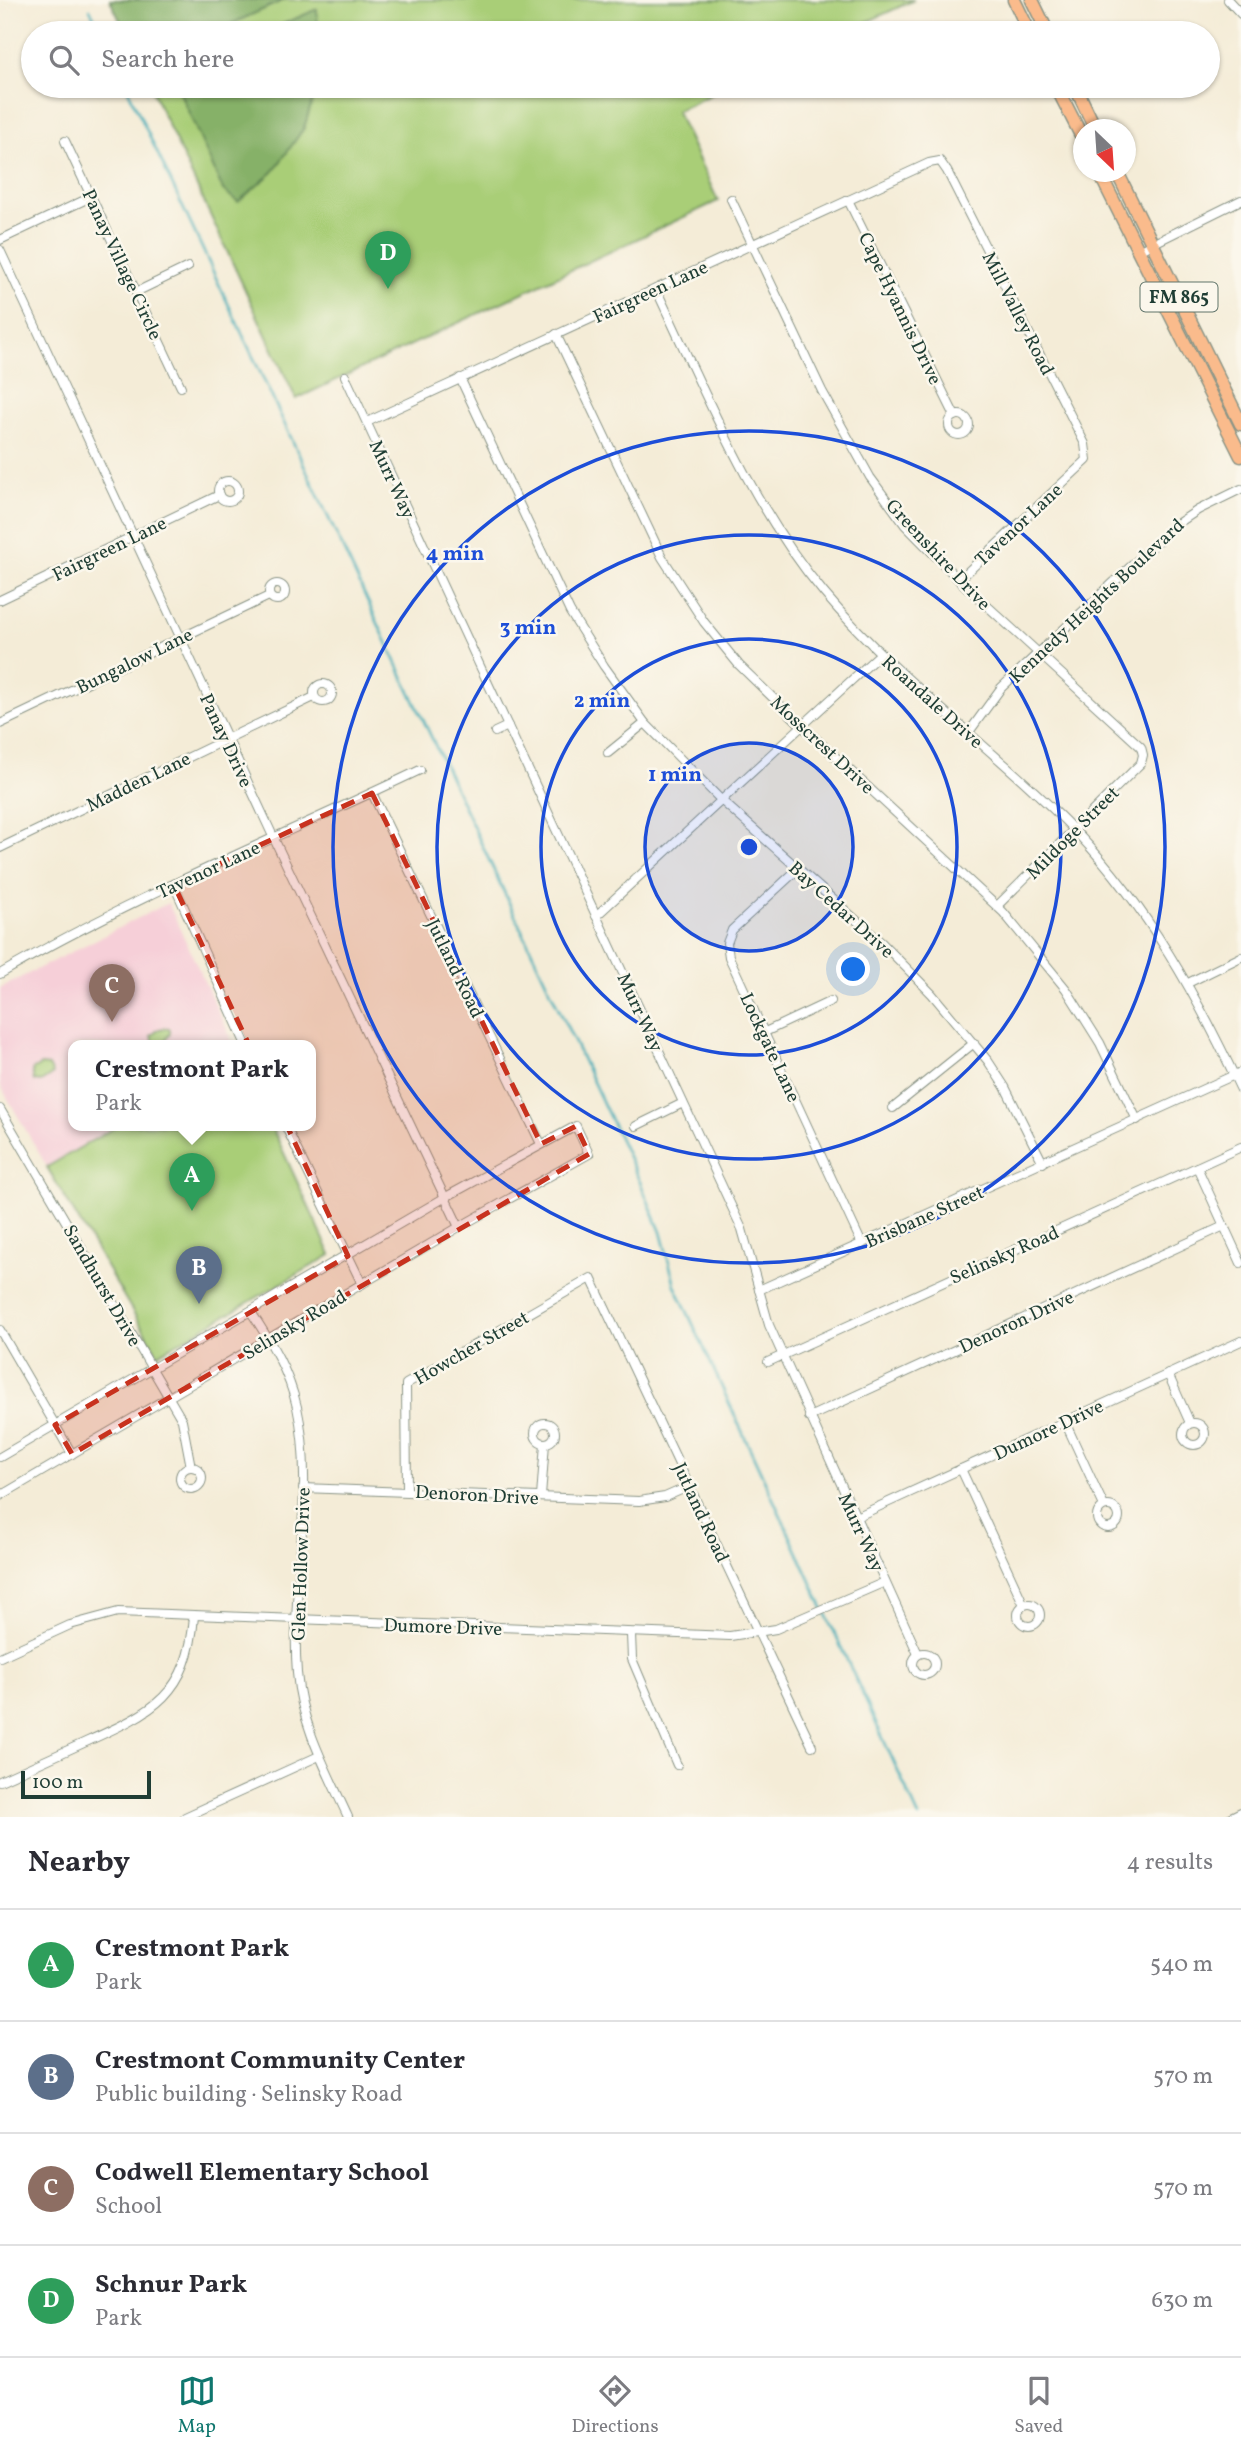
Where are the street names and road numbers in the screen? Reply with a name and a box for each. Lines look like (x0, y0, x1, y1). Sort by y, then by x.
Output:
street label: Panay Village Circle (75, 185, 168, 344)
street label: Cape Hyannis Drive (851, 228, 947, 389)
street label: Mill Valley Road (975, 248, 1060, 380)
street label: Fairgreen Lane (589, 255, 713, 331)
road number: FM 865 (1140, 282, 1218, 312)
street label: Murr Way (362, 436, 421, 523)
street label: Tavenor Lane (970, 478, 1069, 573)
street label: Greenshire Drive (879, 494, 996, 617)
street label: Fairgreen Lane (48, 511, 171, 589)
street label: Kennedy Heights Boulevard (1004, 513, 1191, 690)
street label: Bungalow Lane (72, 622, 198, 701)
street label: Roandale Drive (875, 650, 988, 755)
street label: Panay Drive (192, 690, 258, 792)
street label: Mosscrest Drive (764, 690, 880, 801)
street label: Madden Lane (82, 746, 195, 819)
street label: Mildoge Street (1021, 781, 1126, 886)
street label: Tavenor Lane (153, 835, 265, 906)
street label: Bay Cedar Drive (782, 856, 899, 965)
street label: Jutland Road (419, 915, 489, 1023)
street label: Murr Way (610, 969, 669, 1056)
street label: Lockgate Lane (733, 989, 806, 1107)
street label: Brisbane Street (861, 1180, 989, 1256)
street label: Sandhurst Drive (56, 1220, 147, 1352)
street label: Selinsky Road (946, 1220, 1064, 1292)
street label: Selinsky Road (238, 1284, 352, 1367)
street label: Denoron Drive (955, 1285, 1079, 1361)
street label: Howcher Street (410, 1305, 534, 1392)
street label: Dumore Drive (990, 1394, 1108, 1468)
street label: Jutland Road (666, 1459, 735, 1567)
street label: Denoron Drive (414, 1480, 539, 1512)
street label: Glen Hollow Drive (286, 1487, 318, 1641)
street label: Murr Way (831, 1489, 890, 1576)
street label: Dumore Drive (383, 1613, 503, 1643)

